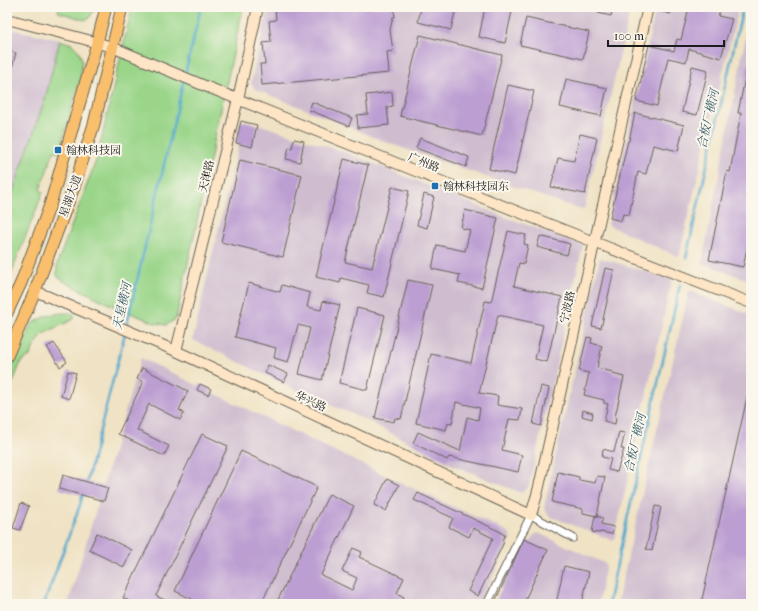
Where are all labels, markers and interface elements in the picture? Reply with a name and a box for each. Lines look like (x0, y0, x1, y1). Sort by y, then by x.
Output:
scale bar (608, 22, 724, 48)
text: 100 m (614, 29, 644, 43)
water label: 合板厂横河 (694, 86, 722, 150)
place label: 翰林科技园 (66, 144, 121, 157)
marker: 翰林科技园 (53, 145, 63, 155)
street label: 广州路 (406, 150, 442, 175)
street label: 天津路 (196, 159, 217, 194)
street label: 星湖大道 (57, 173, 84, 219)
place label: 翰林科技园东 (443, 180, 509, 193)
marker: 翰林科技园东 (430, 181, 440, 191)
water label: 天星横河 (110, 279, 135, 331)
street label: 宁波路 (557, 290, 578, 325)
street label: 华兴路 (293, 389, 328, 414)
water label: 合板厂横河 (621, 410, 649, 474)

